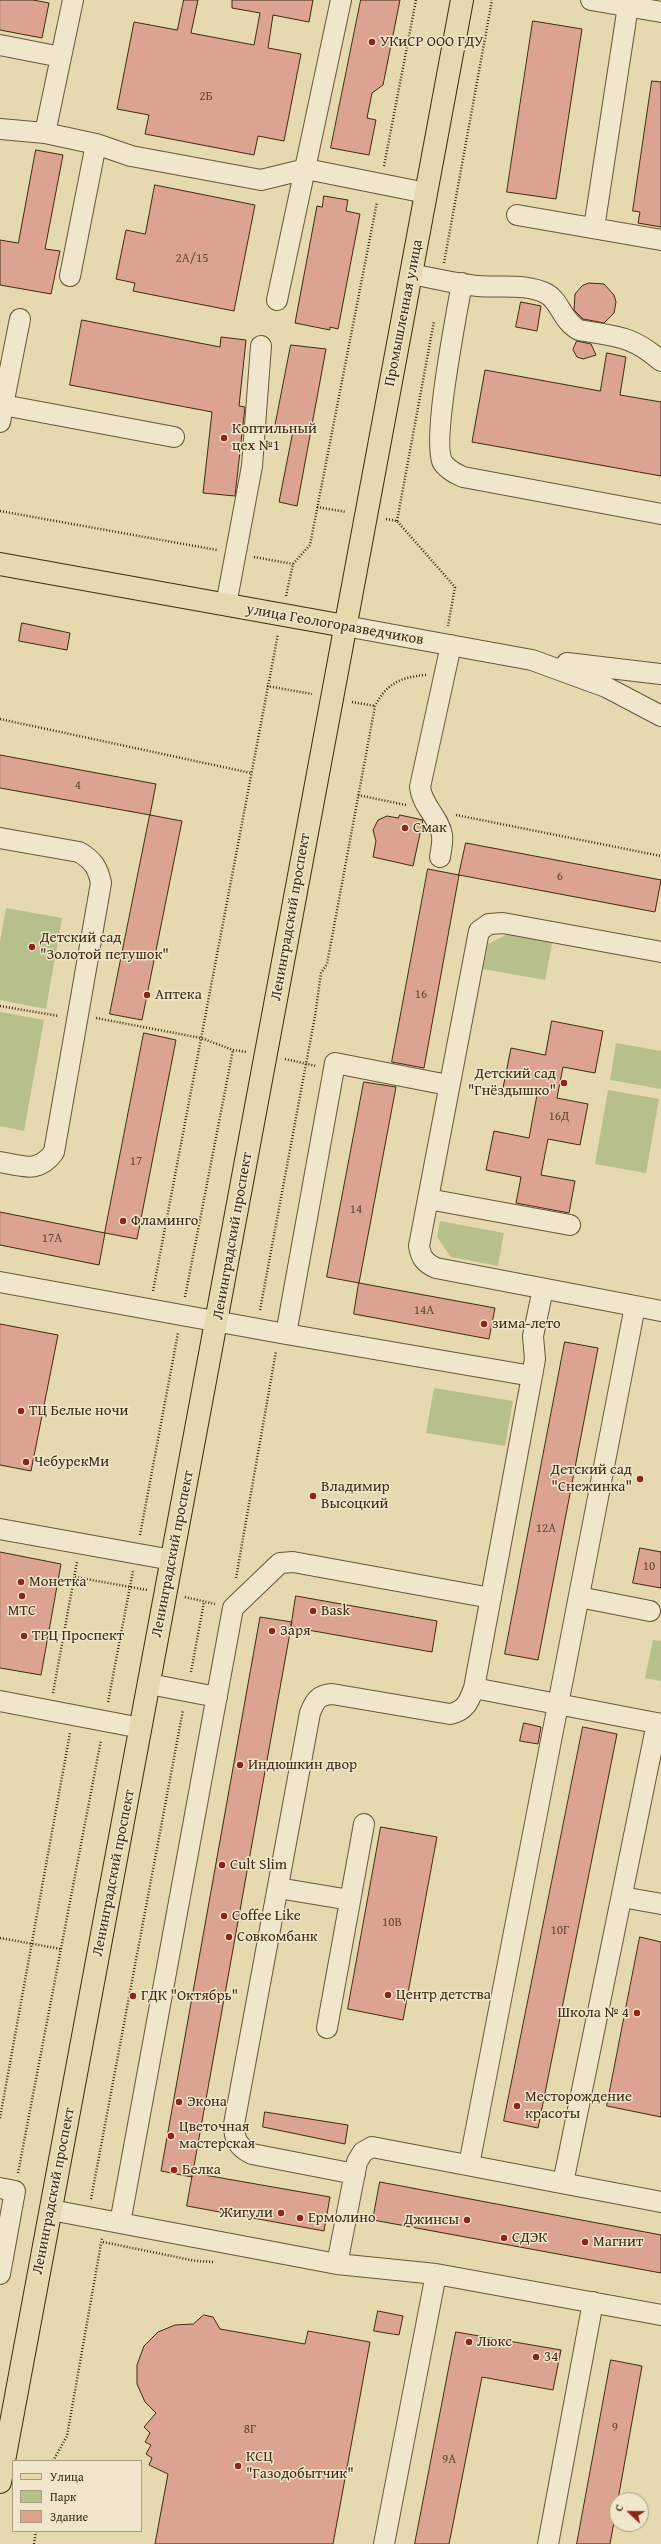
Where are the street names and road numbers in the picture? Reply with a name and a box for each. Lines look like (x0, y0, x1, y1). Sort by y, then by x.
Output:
street label: Промышленная улица (381, 238, 427, 388)
street label: улица Геологоразведчиков (245, 601, 425, 649)
street label: Ленинградский проспект (267, 832, 315, 1002)
street label: Ленинградский проспект (209, 1151, 257, 1321)
street label: Ленинградский проспект (148, 1469, 198, 1639)
street label: Ленинградский проспект (89, 1788, 139, 1958)
street label: Ленинградский проспект (29, 2106, 79, 2276)

